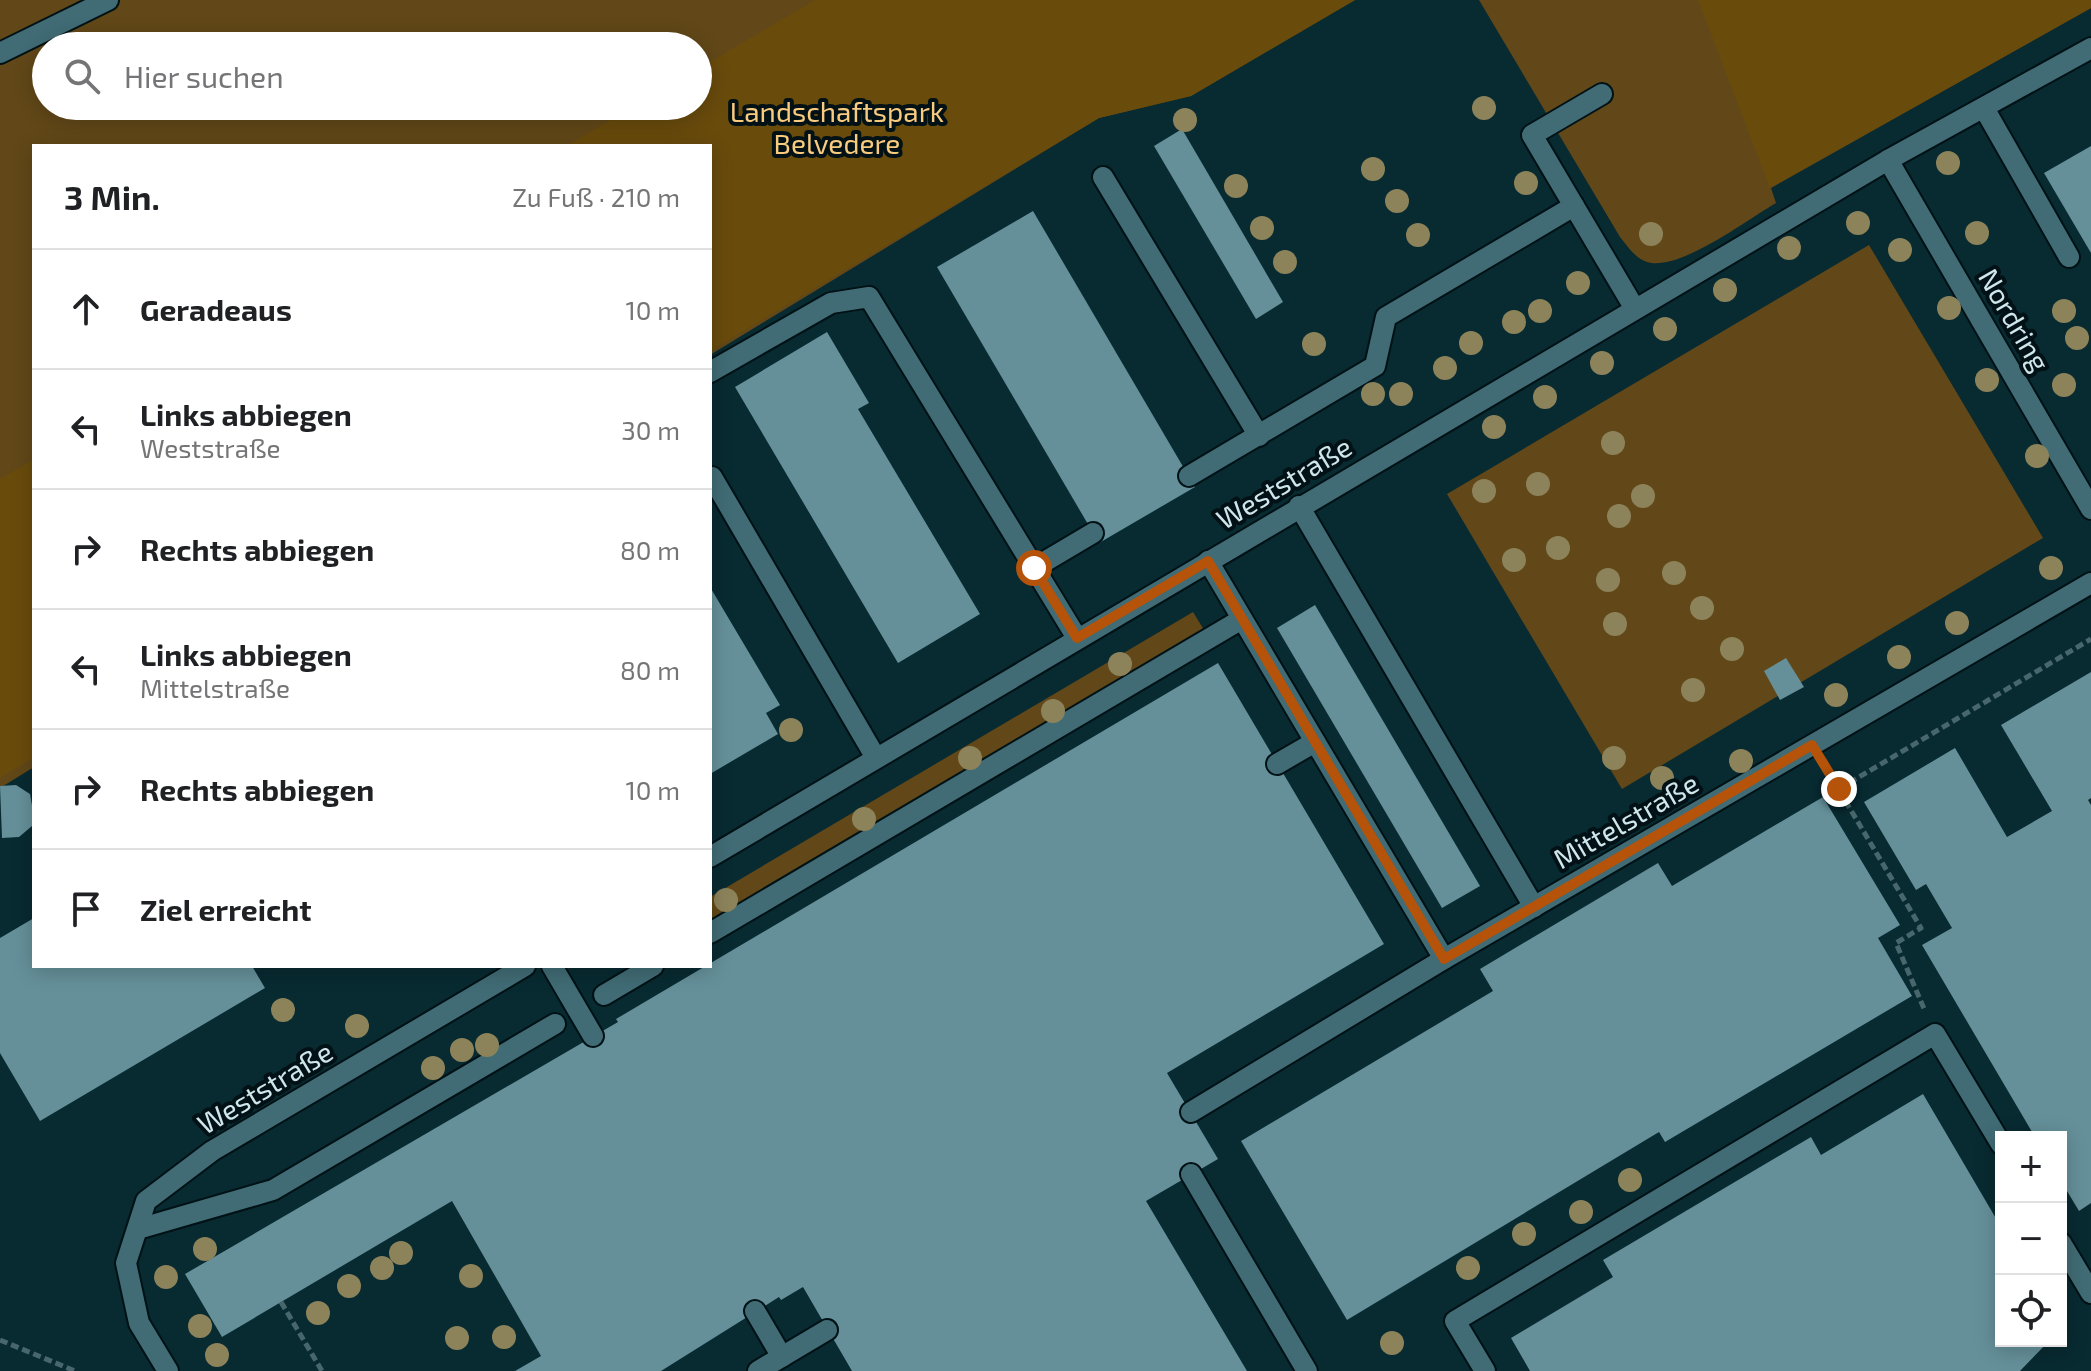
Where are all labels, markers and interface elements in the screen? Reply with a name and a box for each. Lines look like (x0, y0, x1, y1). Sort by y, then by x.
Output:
search box (32, 32, 712, 120)
icon: search (60, 54, 104, 98)
text: Hier suchen (124, 58, 284, 94)
park label: Landschaftspark Belvedere (730, 94, 944, 160)
text: 3 Min. (64, 176, 160, 217)
text: Zu Fuß · 210 m (512, 181, 680, 212)
street label: Nordring (1972, 262, 2058, 377)
icon: ahead (64, 287, 108, 331)
text: Geradeaus (140, 291, 292, 327)
text: 10 m (625, 294, 680, 325)
text: Links abbiegen (140, 396, 352, 432)
icon: left (64, 407, 108, 451)
text: 30 m (621, 414, 680, 445)
street label: Weststraße (1210, 429, 1357, 536)
text: Weststraße (140, 432, 281, 463)
icon: right (64, 527, 108, 571)
text: Rechts abbiegen (140, 531, 374, 567)
text: 80 m (620, 534, 680, 565)
route start (1016, 550, 1052, 586)
text: Links abbiegen (140, 636, 352, 672)
icon: left (64, 647, 108, 691)
text: 80 m (620, 654, 680, 685)
text: Mittelstraße (140, 672, 290, 703)
street label: Mittelstraße (1547, 765, 1704, 875)
icon: right (64, 767, 108, 811)
text: Rechts abbiegen (140, 771, 374, 807)
route end (1821, 771, 1857, 807)
text: 10 m (625, 774, 680, 805)
icon: arrive (64, 887, 108, 931)
text: Ziel erreicht (140, 891, 312, 927)
street label: Weststraße (191, 1034, 338, 1141)
map controls (1995, 1131, 2067, 1347)
button: + (1995, 1131, 2067, 1203)
button: − (1995, 1203, 2067, 1275)
button: locate (1995, 1275, 2067, 1347)

